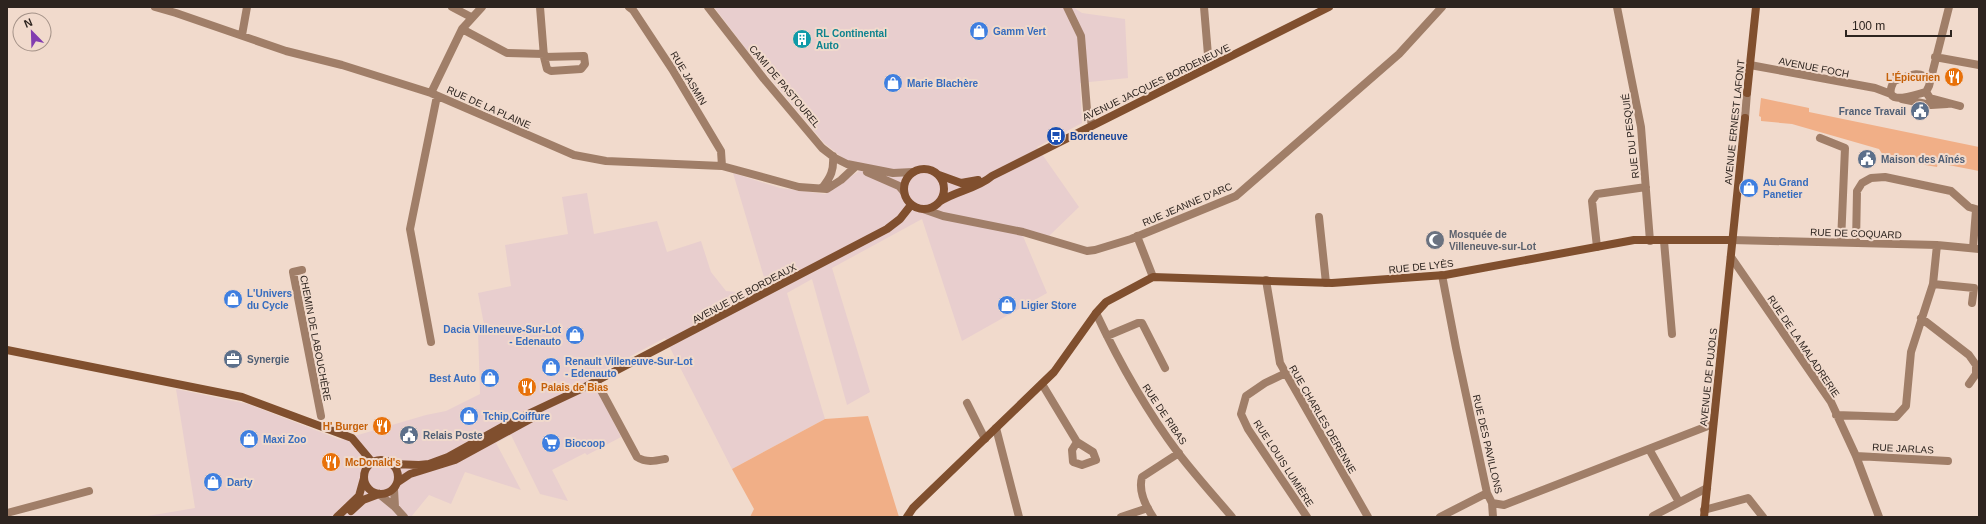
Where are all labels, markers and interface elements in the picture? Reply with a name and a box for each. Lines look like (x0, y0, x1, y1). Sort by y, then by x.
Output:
north arrow (12, 12, 52, 52)
scale bar (1846, 12, 1951, 38)
text: N (22, 16, 34, 30)
text: 100 m (1852, 19, 1885, 33)
shop icon: Gamm Vert (968, 20, 990, 42)
place label: Gamm Vert (993, 26, 1046, 37)
building icon: RL Continental Auto (791, 28, 813, 50)
place label: RL Continental Auto (816, 28, 887, 51)
street label: AVENUE JACQUES BORDENEUVE (1080, 42, 1232, 123)
street label: CAMI DE PASTOUREL (747, 43, 823, 130)
street label: RUE JASMIN (668, 49, 709, 107)
street label: AVENUE FOCH (1778, 55, 1850, 80)
street label: AVENUE ERNEST LAFONT (1722, 59, 1747, 185)
restaurant icon: L'Épicurien (1943, 66, 1965, 88)
place label: L'Épicurien (1886, 71, 1940, 83)
shop icon: Marie Blachère (882, 72, 904, 94)
place label: Marie Blachère (907, 78, 979, 89)
street label: RUE DE LA PLAINE (445, 84, 533, 131)
street label: RUE DU PESQUIÉ (1619, 92, 1641, 179)
public building icon: France Travail (1909, 100, 1931, 122)
place label: France Travail (1839, 106, 1906, 117)
bus stop icon: Bordeneuve (1045, 125, 1067, 147)
place label: Bordeneuve (1070, 131, 1128, 142)
public building icon: Maison des Aînés (1856, 148, 1878, 170)
place label: Maison des Aînés (1881, 154, 1966, 165)
shop icon: Au Grand Panetier (1738, 177, 1760, 199)
place label: Au Grand Panetier (1763, 177, 1809, 200)
street label: RUE JEANNE D'ARC (1141, 181, 1234, 228)
street label: RUE DE COQUARD (1810, 226, 1902, 241)
mosque icon: Mosquée de Villeneuve-sur-Lot (1424, 229, 1446, 251)
place label: Mosquée de Villeneuve-sur-Lot (1449, 229, 1537, 252)
street label: RUE DE LYÈS (1388, 257, 1454, 275)
street label: AVENUE DE BORDEAUX (690, 261, 798, 326)
street label: CHEMIN DE LABOUCHÈRE (298, 274, 334, 402)
shop icon: L'Univers du Cycle (222, 288, 244, 310)
place label: L'Univers du Cycle (247, 288, 293, 311)
street label: RUE DE LA MALADRERIE (1765, 293, 1842, 399)
shop icon: Ligier Store (996, 294, 1018, 316)
place label: Ligier Store (1021, 300, 1077, 311)
place label: Dacia Villeneuve-Sur-Lot - Edenauto (443, 324, 562, 347)
shop icon: Dacia Villeneuve-Sur-Lot - Edenauto (564, 324, 586, 346)
street label: AVENUE DE PUJOLS (1698, 327, 1719, 427)
office icon: Synergie (222, 348, 244, 370)
place label: Synergie (247, 354, 290, 365)
shop icon: Renault Villeneuve-Sur-Lot - Edenauto (540, 356, 562, 378)
place label: Renault Villeneuve-Sur-Lot - Edenauto (565, 356, 693, 379)
street label: RUE CHARLES DERENNE (1287, 363, 1358, 475)
shop icon: Best Auto (479, 367, 501, 389)
place label: Best Auto (429, 373, 476, 384)
restaurant icon: Palais de Bias (516, 376, 538, 398)
place label: Palais de Bias (541, 382, 609, 393)
street label: RUE DE RIBAS (1140, 382, 1189, 447)
street label: RUE DES PAVILLONS (1471, 394, 1504, 495)
shop icon: Tchip Coiffure (458, 405, 480, 427)
place label: Tchip Coiffure (483, 411, 550, 422)
restaurant icon: H' Burger (371, 415, 393, 437)
street label: RUE LOUIS LUMIÈRE (1251, 417, 1317, 509)
place label: H' Burger (323, 421, 368, 432)
public building icon: Relais Poste (398, 424, 420, 446)
shop icon: Maxi Zoo (238, 428, 260, 450)
place label: Relais Poste (423, 430, 483, 441)
supermarket icon: Biocoop (540, 432, 562, 454)
place label: Maxi Zoo (263, 434, 306, 445)
place label: Biocoop (565, 438, 605, 449)
street label: RUE JARLAS (1872, 441, 1934, 456)
restaurant icon: McDonald's (320, 451, 342, 473)
place label: McDonald's (345, 457, 401, 468)
shop icon: Darty (202, 471, 224, 493)
place label: Darty (227, 477, 253, 488)

